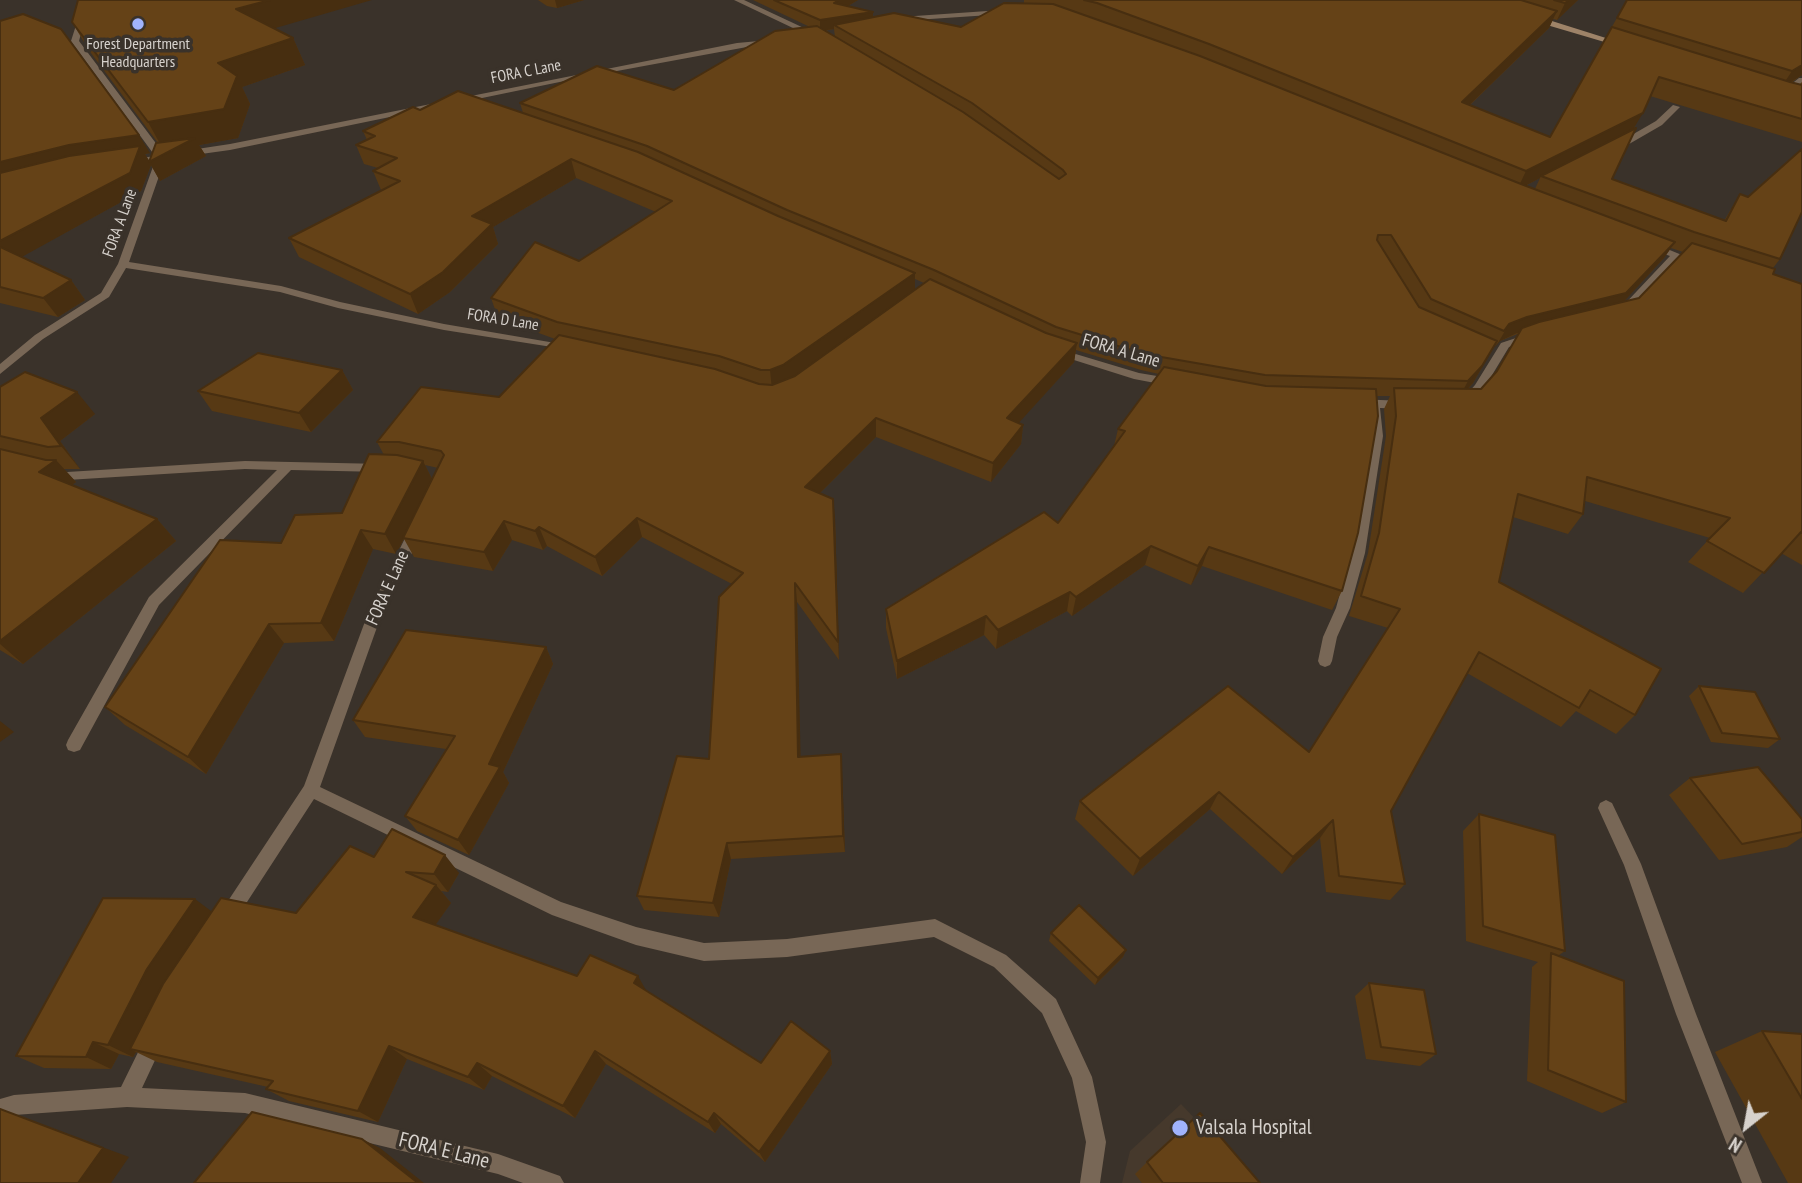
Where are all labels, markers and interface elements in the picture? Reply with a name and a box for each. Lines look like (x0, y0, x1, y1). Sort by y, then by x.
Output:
marker: Forest Department Headquarters (130, 16, 146, 32)
place label: Forest Department Headquarters (86, 34, 190, 72)
street label: FORA C Lane (489, 56, 563, 88)
street label: FORA A Lane (99, 186, 141, 260)
street label: FORA D Lane (466, 305, 540, 335)
street label: FORA A Lane (1080, 330, 1162, 372)
street label: FORA E Lane (362, 547, 414, 629)
north arrow (1711, 1092, 1781, 1162)
place label: Valsala Hospital (1196, 1115, 1312, 1141)
marker: Valsala Hospital (1170, 1118, 1190, 1138)
street label: FORA E Lane (396, 1128, 492, 1174)
text: N (1725, 1132, 1746, 1158)

